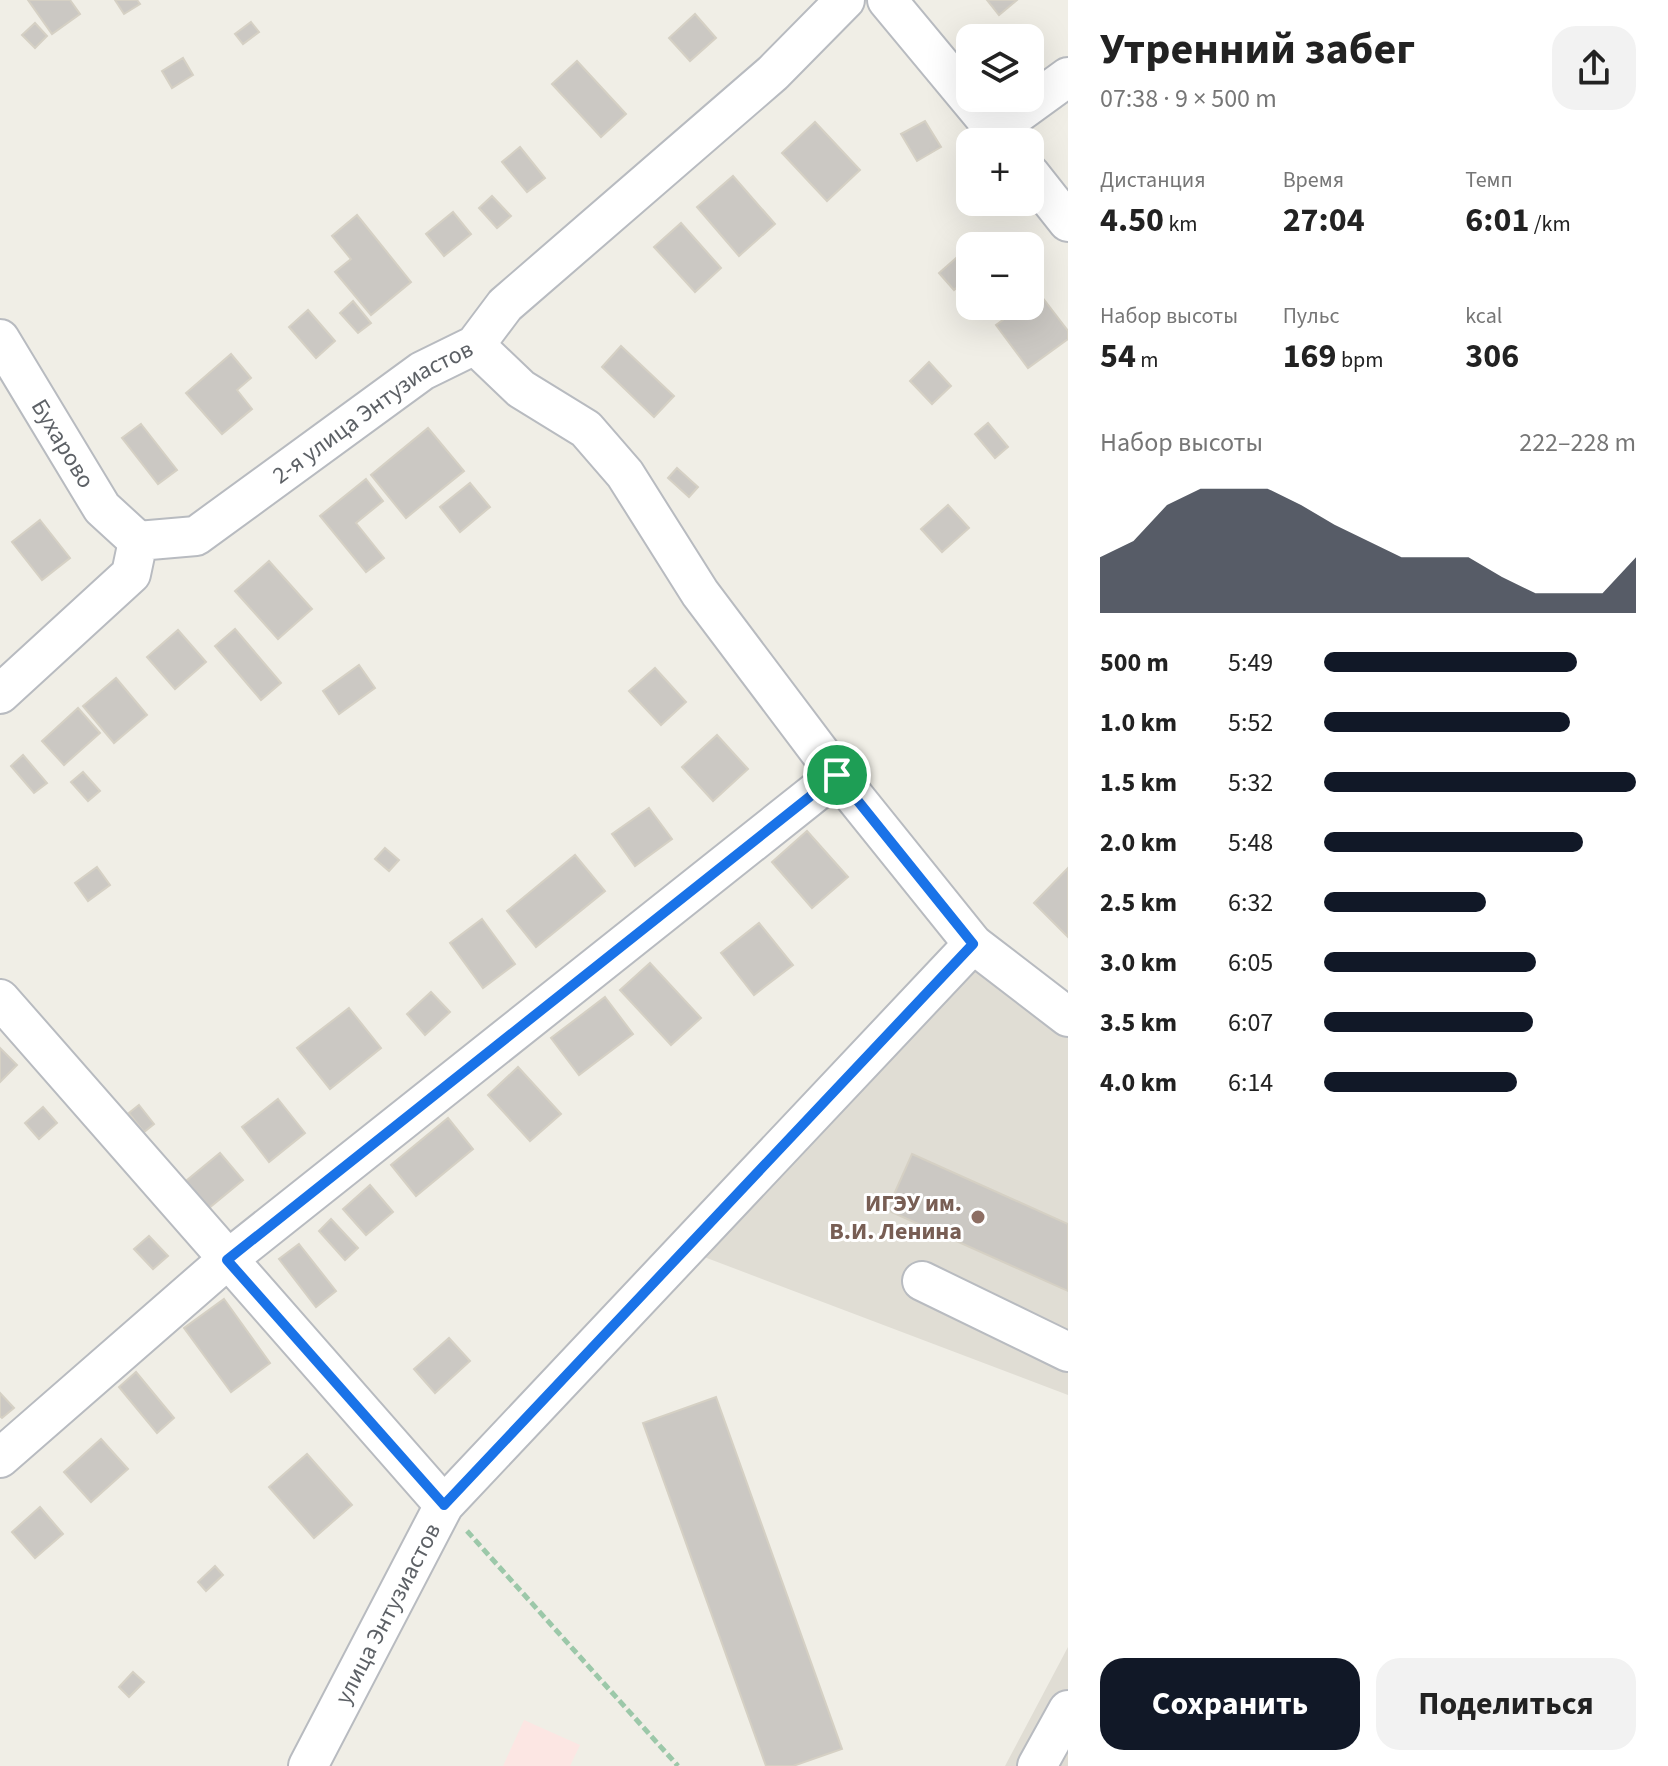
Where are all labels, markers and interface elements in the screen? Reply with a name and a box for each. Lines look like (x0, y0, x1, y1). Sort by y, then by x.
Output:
text: Утренний забег (1100, 18, 1415, 81)
map controls (956, 24, 1044, 320)
button: layers (956, 24, 1044, 112)
button: share (1552, 26, 1636, 110)
text: 07:38 · 9 × 500 m (1100, 80, 1277, 117)
button: + (956, 128, 1044, 216)
text: Дистанция (1100, 164, 1206, 196)
text: Время (1283, 164, 1344, 196)
text: Темп (1465, 164, 1513, 196)
text: 4.50 (1100, 196, 1164, 245)
text: 27:04 (1283, 196, 1365, 245)
text: 6:01 (1465, 196, 1529, 245)
text: km (1164, 208, 1198, 240)
text: /km (1529, 208, 1571, 240)
button: − (956, 232, 1044, 320)
text: Набор высоты (1100, 300, 1238, 332)
text: Пульс (1283, 300, 1339, 332)
text: kcal (1465, 300, 1502, 332)
street label: 2-я улица Энтузиастов (265, 331, 479, 492)
text: 54 (1100, 332, 1136, 381)
text: 169 (1283, 332, 1337, 381)
text: 306 (1465, 332, 1519, 381)
text: m (1136, 344, 1159, 376)
text: bpm (1337, 344, 1384, 376)
street label: Бухарово (23, 392, 104, 495)
text: Набор высоты (1100, 424, 1263, 461)
text: 222–228 m (1519, 424, 1636, 461)
text: 500 m (1100, 644, 1169, 681)
text: 5:49 (1228, 644, 1273, 681)
text: 1.0 km (1100, 704, 1177, 741)
text: 5:52 (1228, 704, 1273, 741)
pin (803, 741, 871, 809)
icon: arrive (815, 753, 859, 797)
text: 1.5 km (1100, 764, 1177, 801)
text: 5:32 (1228, 764, 1273, 801)
text: 2.0 km (1100, 824, 1177, 861)
text: 5:48 (1228, 824, 1273, 861)
text: 2.5 km (1100, 884, 1177, 921)
text: 6:32 (1228, 884, 1273, 921)
text: 3.0 km (1100, 944, 1177, 981)
text: 6:05 (1228, 944, 1273, 981)
text: 3.5 km (1100, 1004, 1177, 1041)
text: 6:07 (1228, 1004, 1273, 1041)
text: 4.0 km (1100, 1064, 1177, 1101)
text: 6:14 (1228, 1064, 1273, 1101)
place label: ИГЭУ им. В.И. Ленина (829, 1186, 962, 1249)
marker: ИГЭУ им. В.И. Ленина (969, 1208, 987, 1226)
street label: улица Энтузиастов (326, 1517, 449, 1710)
button: Сохранить (1100, 1658, 1360, 1750)
button: Поделиться (1376, 1658, 1636, 1750)

